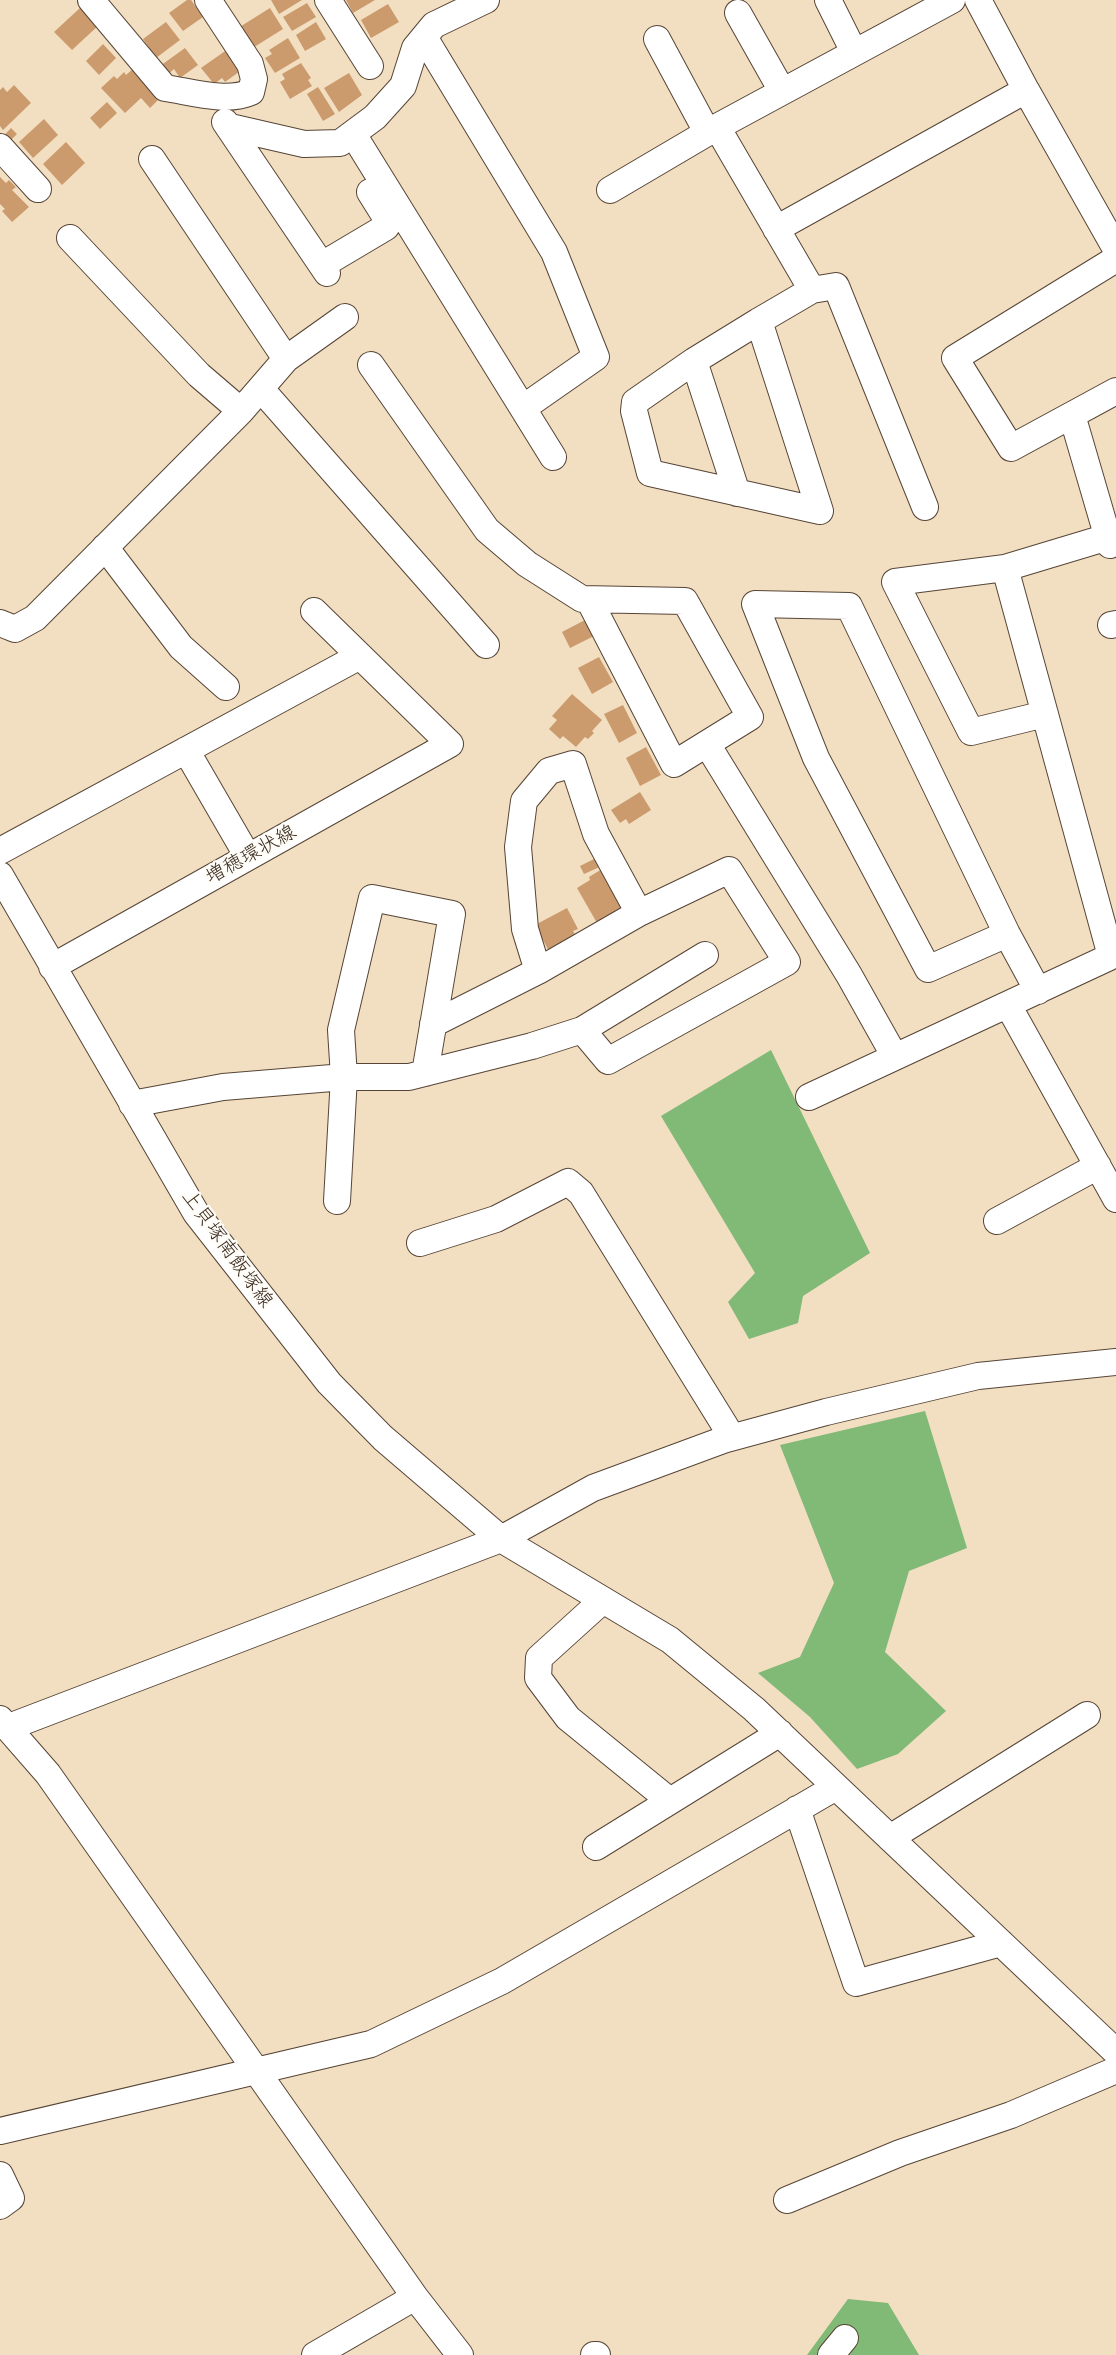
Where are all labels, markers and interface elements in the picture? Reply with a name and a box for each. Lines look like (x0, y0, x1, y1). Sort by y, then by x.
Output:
street label: 増穂環状線 (201, 820, 301, 890)
street label: 上貝塚南飯塚線 (176, 1185, 278, 1313)

